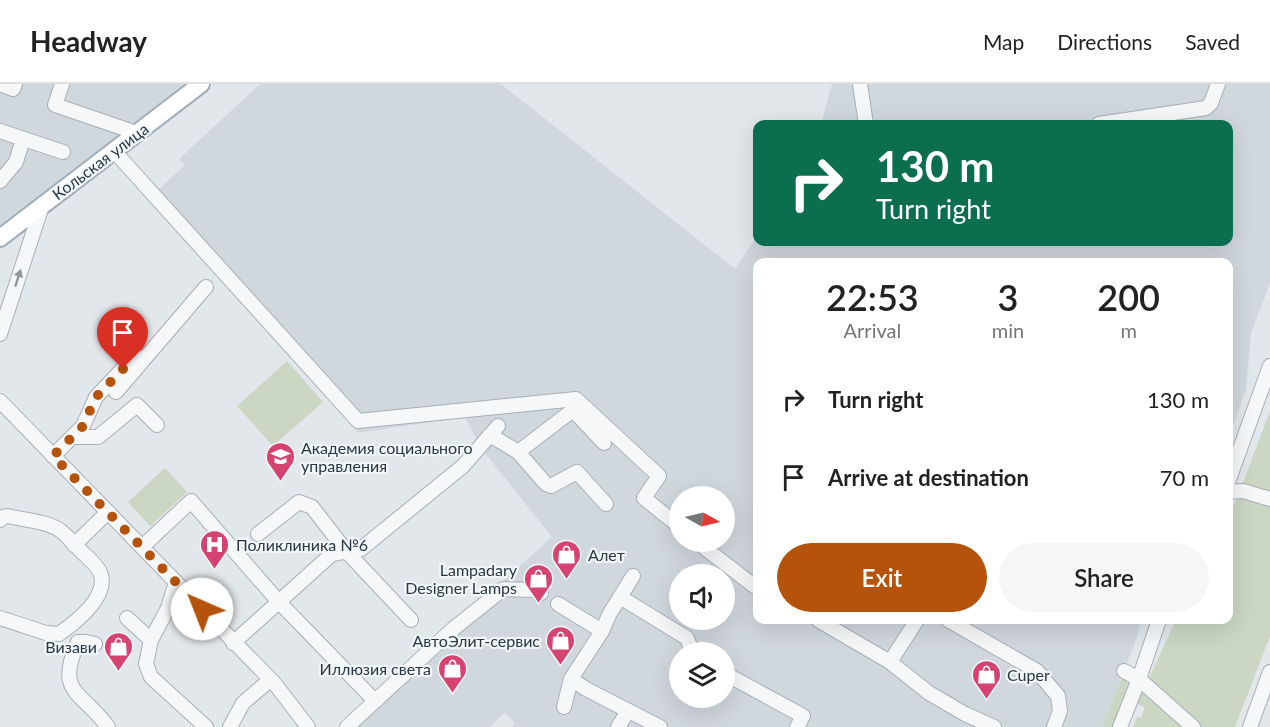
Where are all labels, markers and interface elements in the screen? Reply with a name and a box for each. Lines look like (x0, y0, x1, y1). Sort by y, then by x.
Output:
text: Headway (30, 24, 147, 58)
text: Map (983, 29, 1024, 54)
text: Directions (1057, 29, 1152, 54)
text: Saved (1185, 29, 1240, 54)
street label: Кольская улица (48, 119, 152, 203)
text: 130 m (876, 141, 994, 191)
icon: right (777, 144, 855, 222)
text: Turn right (876, 192, 991, 225)
one-way arrow (14, 269, 23, 287)
text: 22:53 (826, 275, 919, 319)
text: 3 (998, 275, 1018, 319)
text: 200 (1097, 275, 1160, 319)
pin (97, 307, 148, 369)
icon: arrive (106, 316, 139, 349)
text: Arrival (844, 318, 901, 342)
text: min (992, 318, 1024, 342)
text: m (1120, 318, 1137, 342)
icon: right (777, 383, 810, 416)
text: Turn right (828, 386, 923, 413)
text: 130 m (1147, 386, 1209, 413)
place label: Академия социального управления (301, 438, 472, 475)
school or university icon: Академия социального управления (264, 440, 296, 482)
icon: arrive (777, 461, 810, 494)
text: Arrive at destination (828, 464, 1029, 491)
text: 70 m (1160, 464, 1209, 491)
north arrow (669, 486, 735, 552)
map controls (669, 486, 735, 708)
hospital icon: Поликлиника №6 (199, 528, 231, 570)
place label: Поликлиника №6 (236, 535, 368, 554)
shop icon: Алет (551, 538, 583, 580)
button: Exit (777, 543, 987, 612)
button: Share (999, 543, 1209, 612)
place label: Алет (588, 545, 625, 564)
place label: Lampadary Designer Lamps (405, 560, 518, 597)
shop icon: Lampadary Designer Lamps (522, 562, 554, 604)
button: sound (669, 564, 735, 630)
position arrow (170, 577, 234, 641)
shop icon: АвтоЭлит-сервис (545, 624, 577, 666)
shop icon: Визави (102, 630, 134, 672)
place label: АвтоЭлит-сервис (413, 631, 540, 650)
place label: Визави (45, 637, 97, 656)
button: layers (669, 642, 735, 708)
shop icon: Иллюзия света (436, 652, 468, 694)
shop icon: Cuper (970, 658, 1002, 700)
place label: Иллюзия света (320, 659, 431, 678)
place label: Cuper (1007, 665, 1050, 684)

